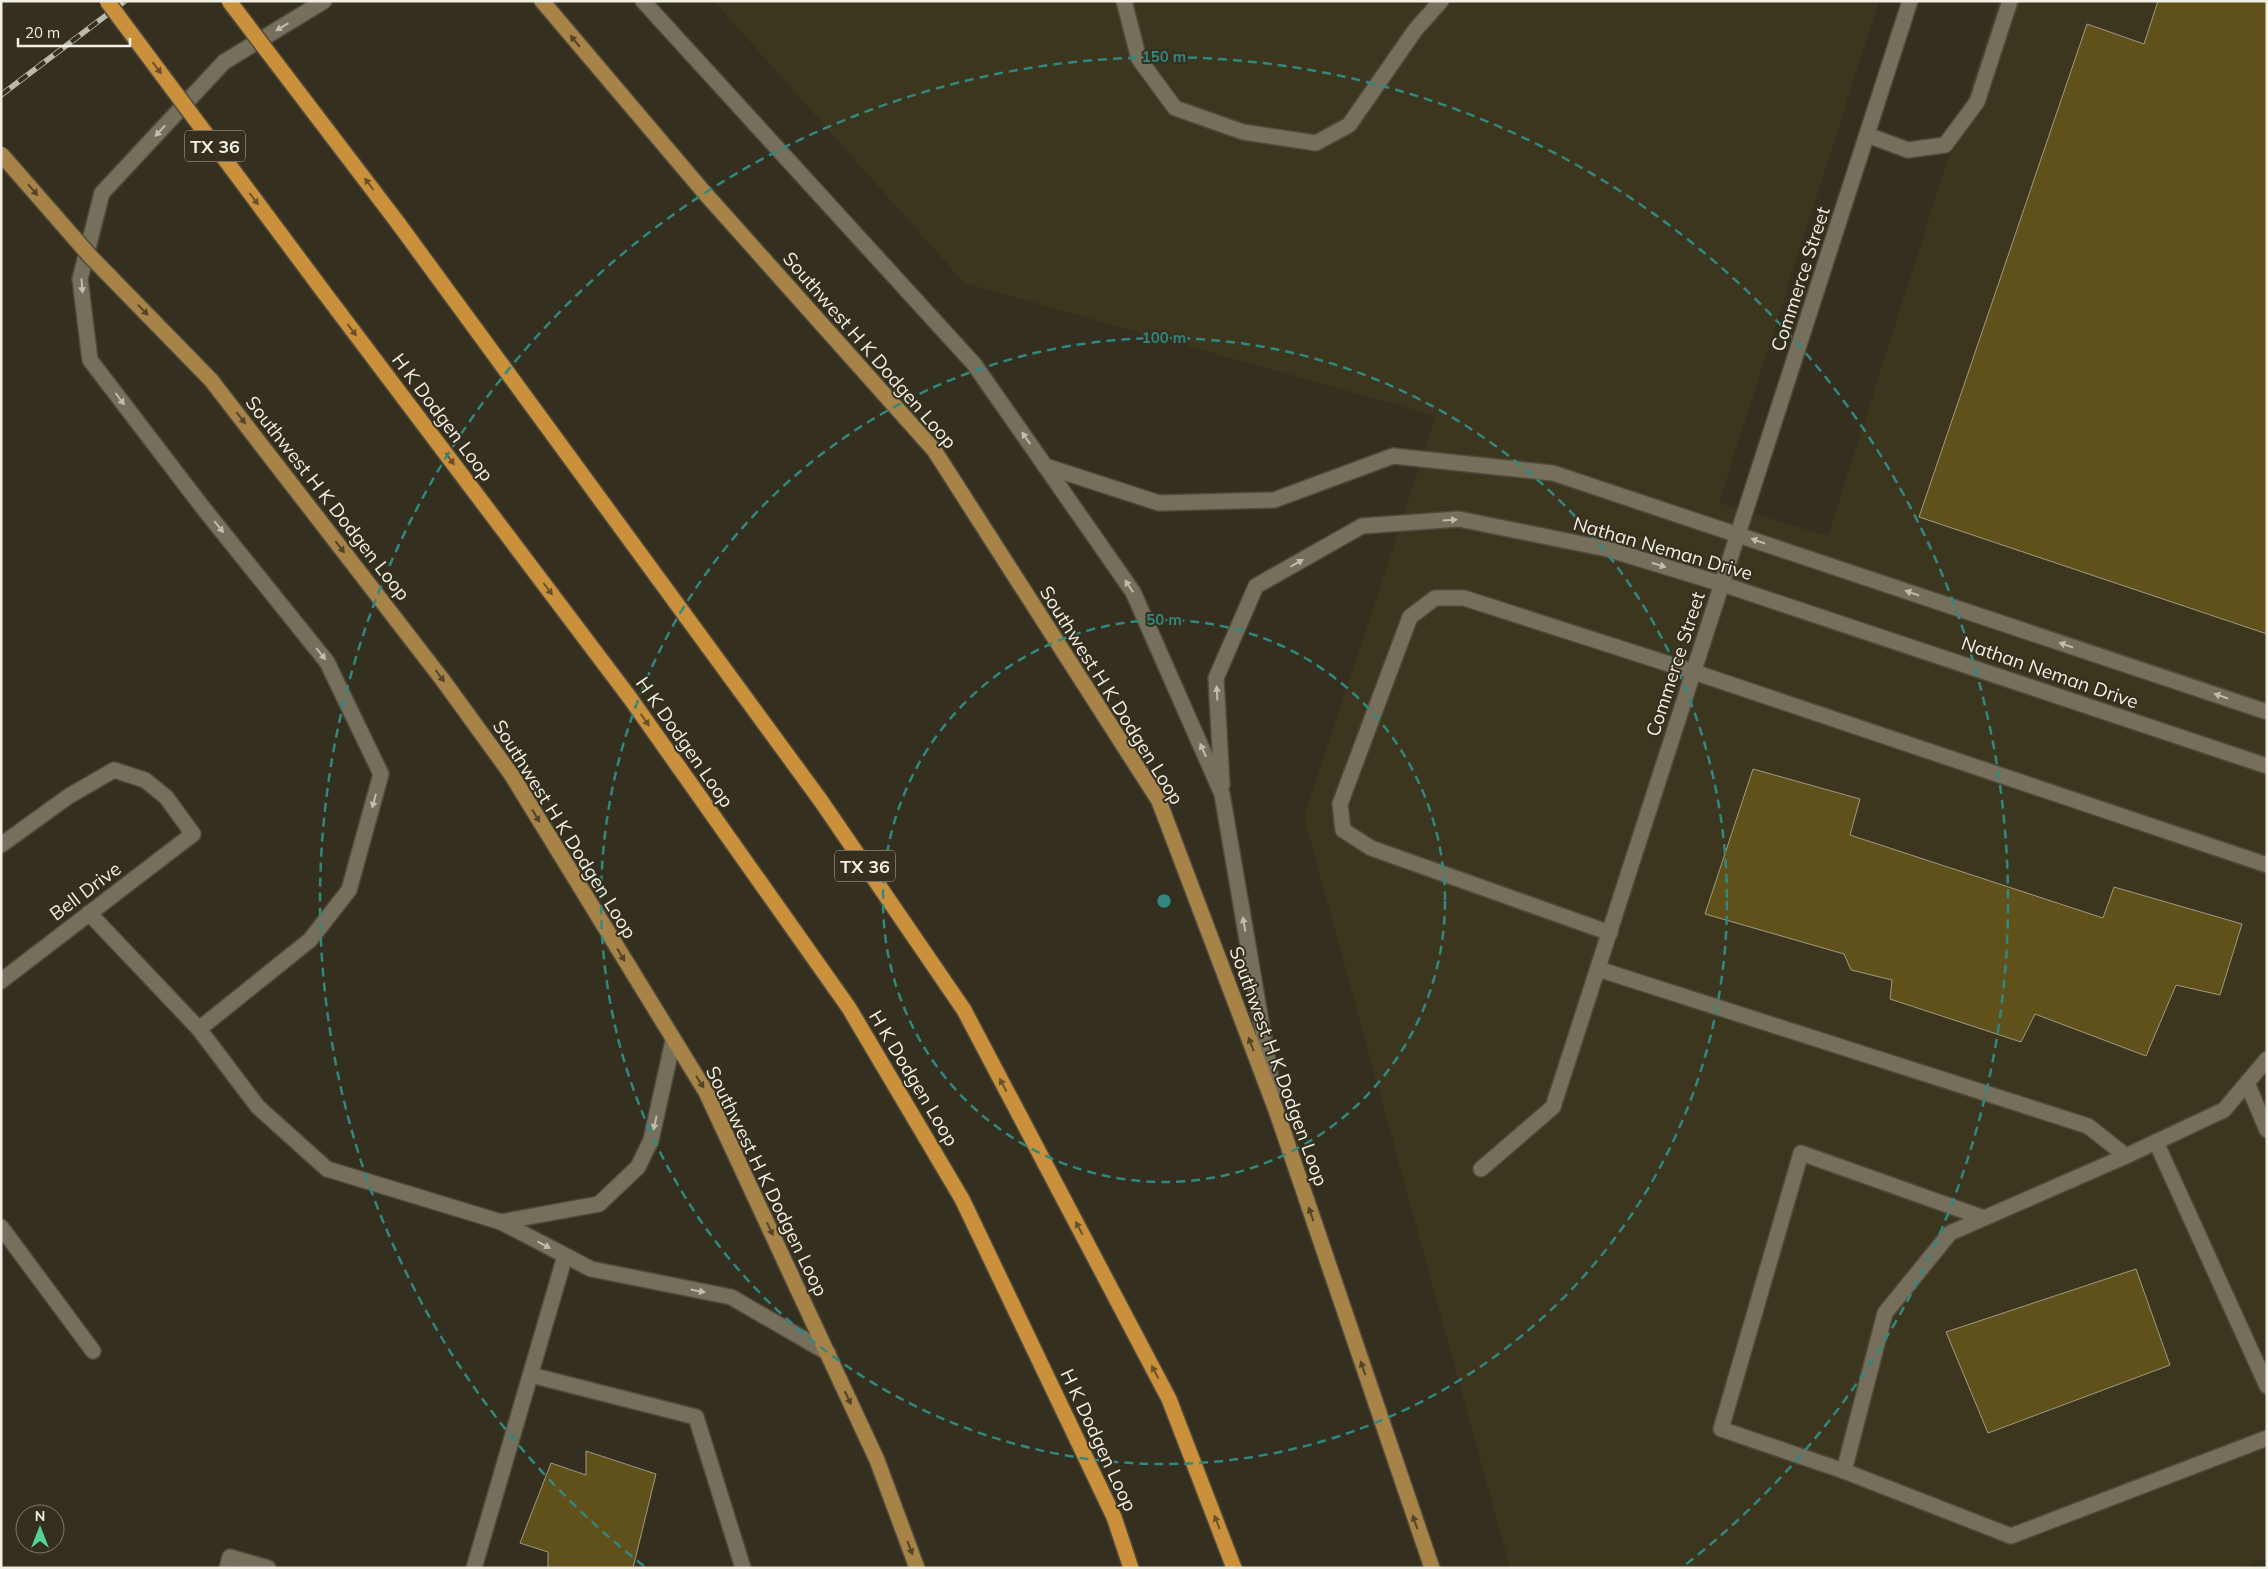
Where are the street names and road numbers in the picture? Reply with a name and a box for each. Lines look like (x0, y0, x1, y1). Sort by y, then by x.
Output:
road number: TX 36 (185, 130, 245, 162)
street label: Commerce Street (1765, 203, 1835, 354)
street label: Southwest H K Dodgen Loop (778, 247, 962, 453)
street label: H K Dodgen Loop (387, 348, 499, 486)
street label: Southwest H K Dodgen Loop (241, 391, 415, 605)
street label: Nathan Neman Drive (1571, 511, 1755, 585)
street label: Southwest H K Dodgen Loop (1035, 581, 1189, 809)
street label: Commerce Street (1640, 588, 1710, 739)
street label: Nathan Neman Drive (1958, 630, 2142, 714)
street label: H K Dodgen Loop (631, 672, 739, 812)
street label: Southwest H K Dodgen Loop (488, 715, 642, 943)
road number: TX 36 (835, 850, 895, 881)
street label: Bell Drive (45, 856, 125, 926)
street label: Southwest H K Dodgen Loop (1224, 943, 1334, 1189)
street label: H K Dodgen Loop (864, 1006, 964, 1150)
street label: Southwest H K Dodgen Loop (701, 1062, 833, 1300)
street label: H K Dodgen Loop (1056, 1365, 1142, 1515)

